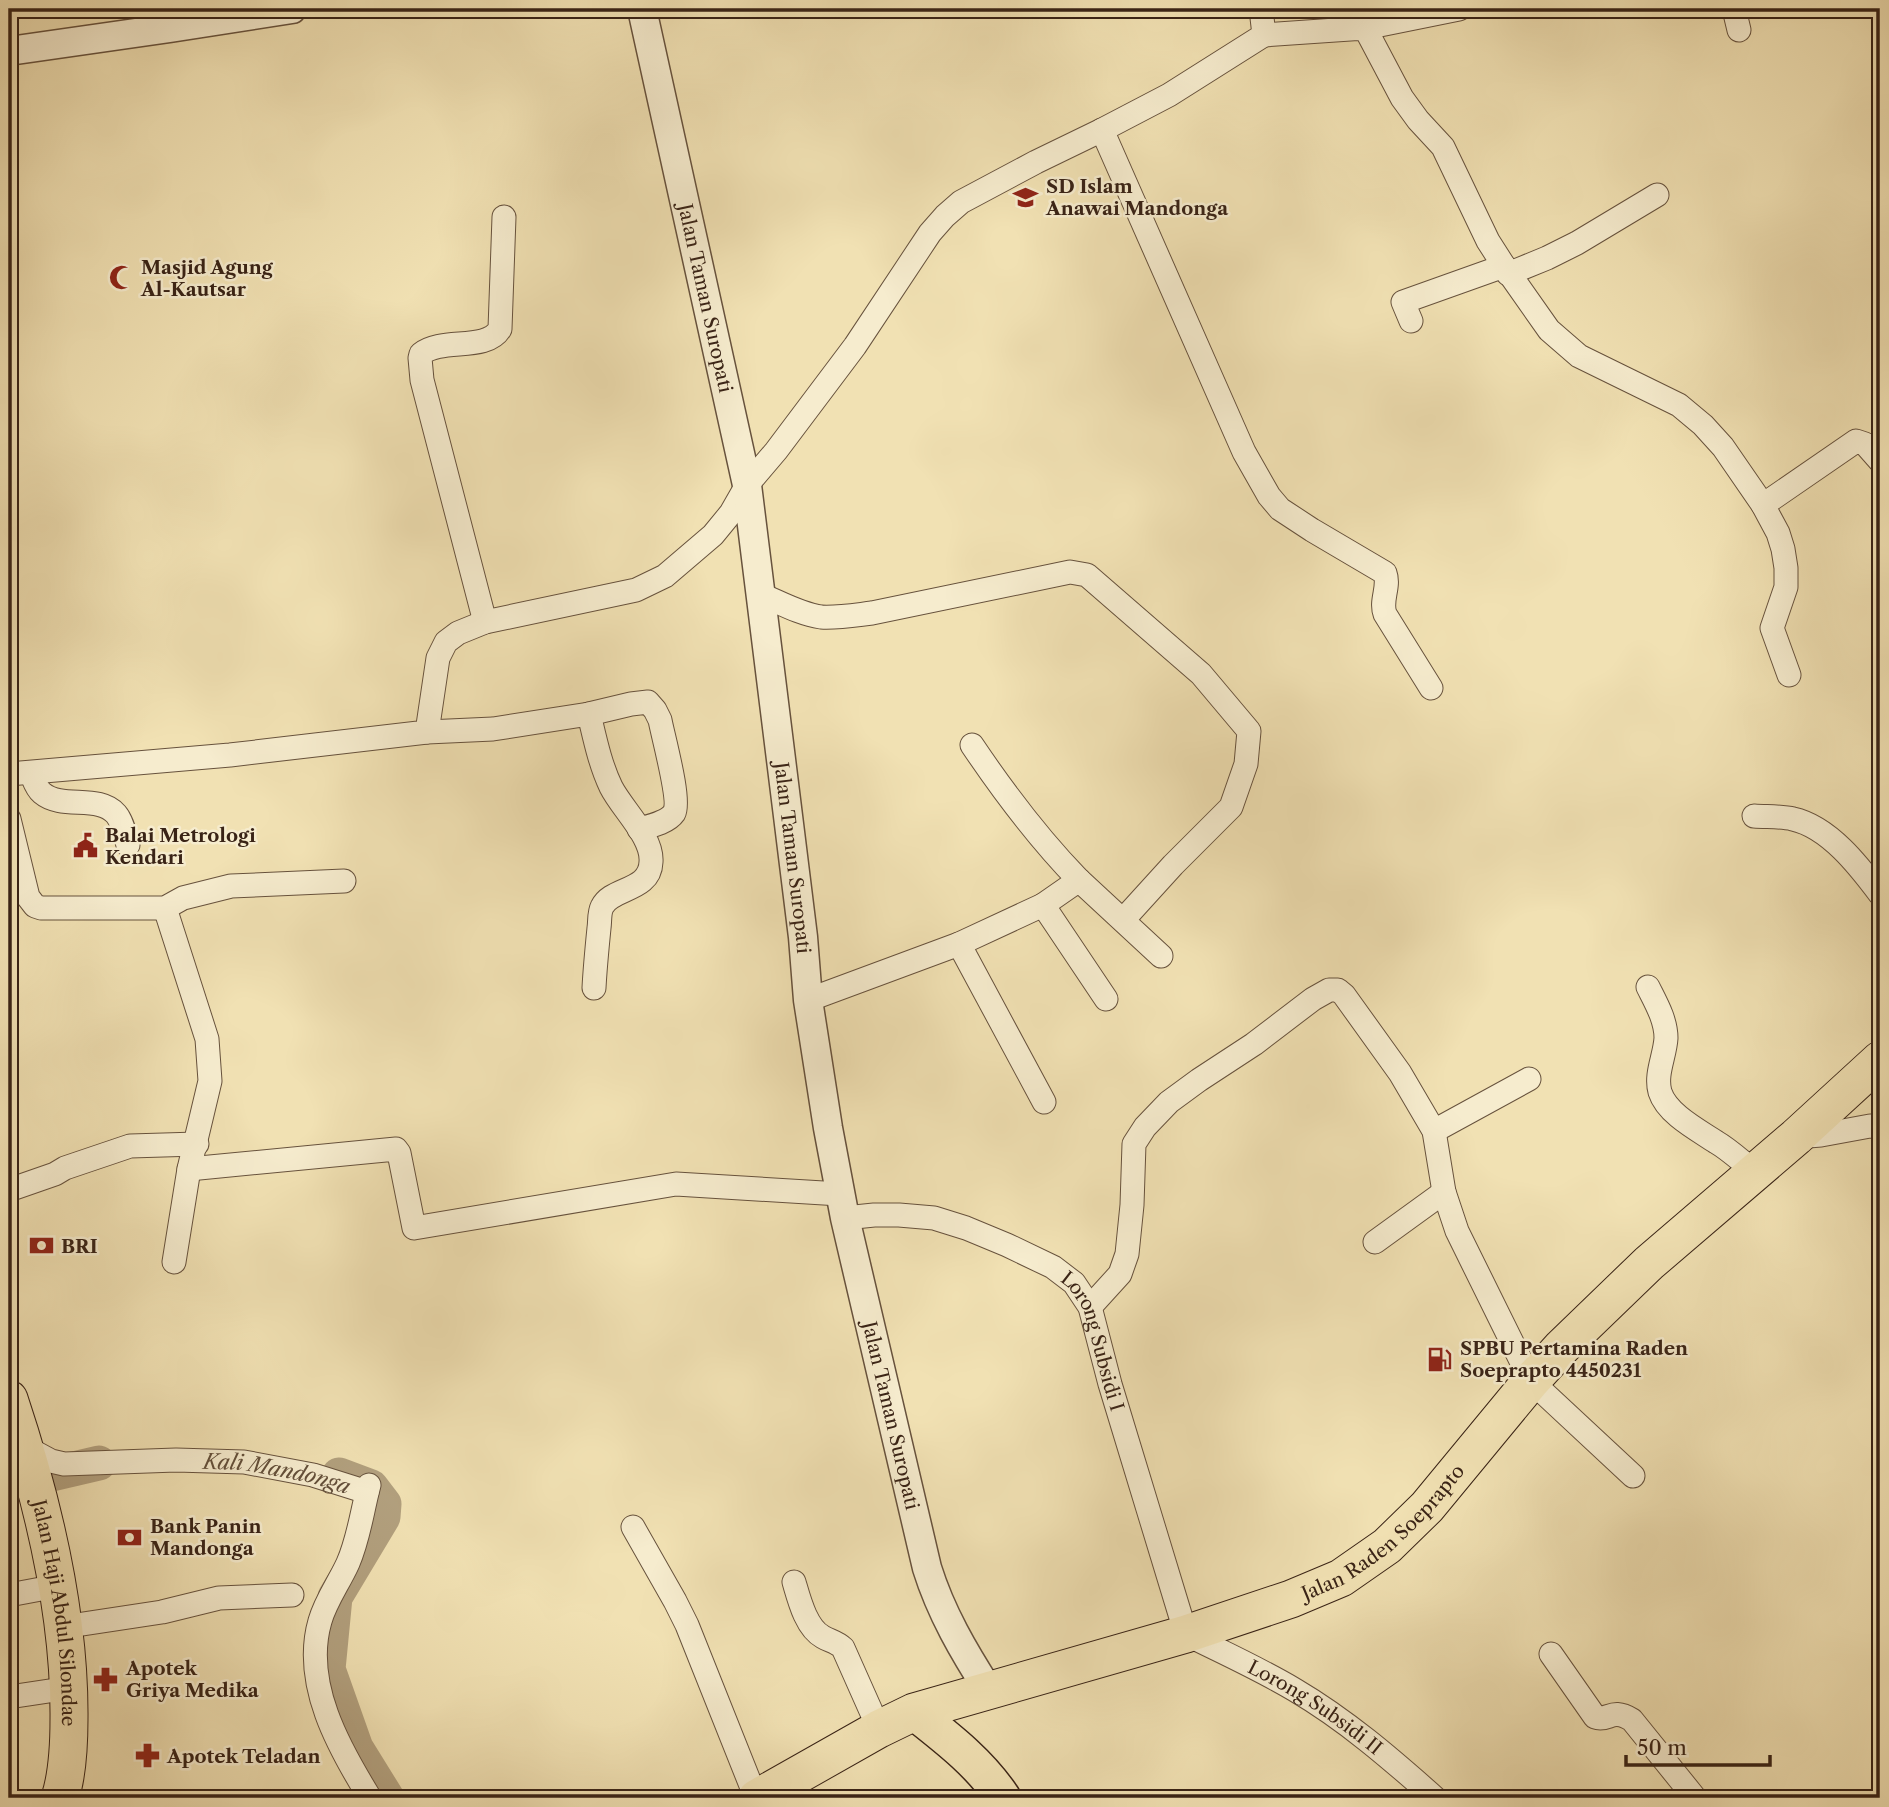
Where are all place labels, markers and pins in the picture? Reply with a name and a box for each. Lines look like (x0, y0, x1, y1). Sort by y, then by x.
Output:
place label: SD Islam Anawai Mandonga (1045, 175, 1229, 220)
school or university icon: SD Islam Anawai Mandonga (1012, 183, 1040, 211)
place label: Masjid Agung Al-Kautsar (140, 256, 274, 301)
mosque icon: Masjid Agung Al-Kautsar (107, 264, 135, 292)
place label: Balai Metrologi Kendari (105, 824, 256, 869)
public building icon: Balai Metrologi Kendari (71, 832, 99, 860)
bank icon: BRI (27, 1232, 55, 1260)
place label: BRI (61, 1235, 98, 1258)
place label: SPBU Pertamina Raden Soeprapto 4450231 (1460, 1337, 1688, 1382)
fuel station icon: SPBU Pertamina Raden Soeprapto 4450231 (1426, 1345, 1454, 1373)
place label: Bank Panin Mandonga (150, 1515, 262, 1560)
bank icon: Bank Panin Mandonga (116, 1523, 144, 1551)
place label: Apotek Griya Medika (125, 1657, 260, 1702)
pharmacy icon: Apotek Griya Medika (92, 1665, 120, 1693)
pharmacy icon: Apotek Teladan (133, 1742, 161, 1770)
place label: Apotek Teladan (166, 1745, 321, 1768)

